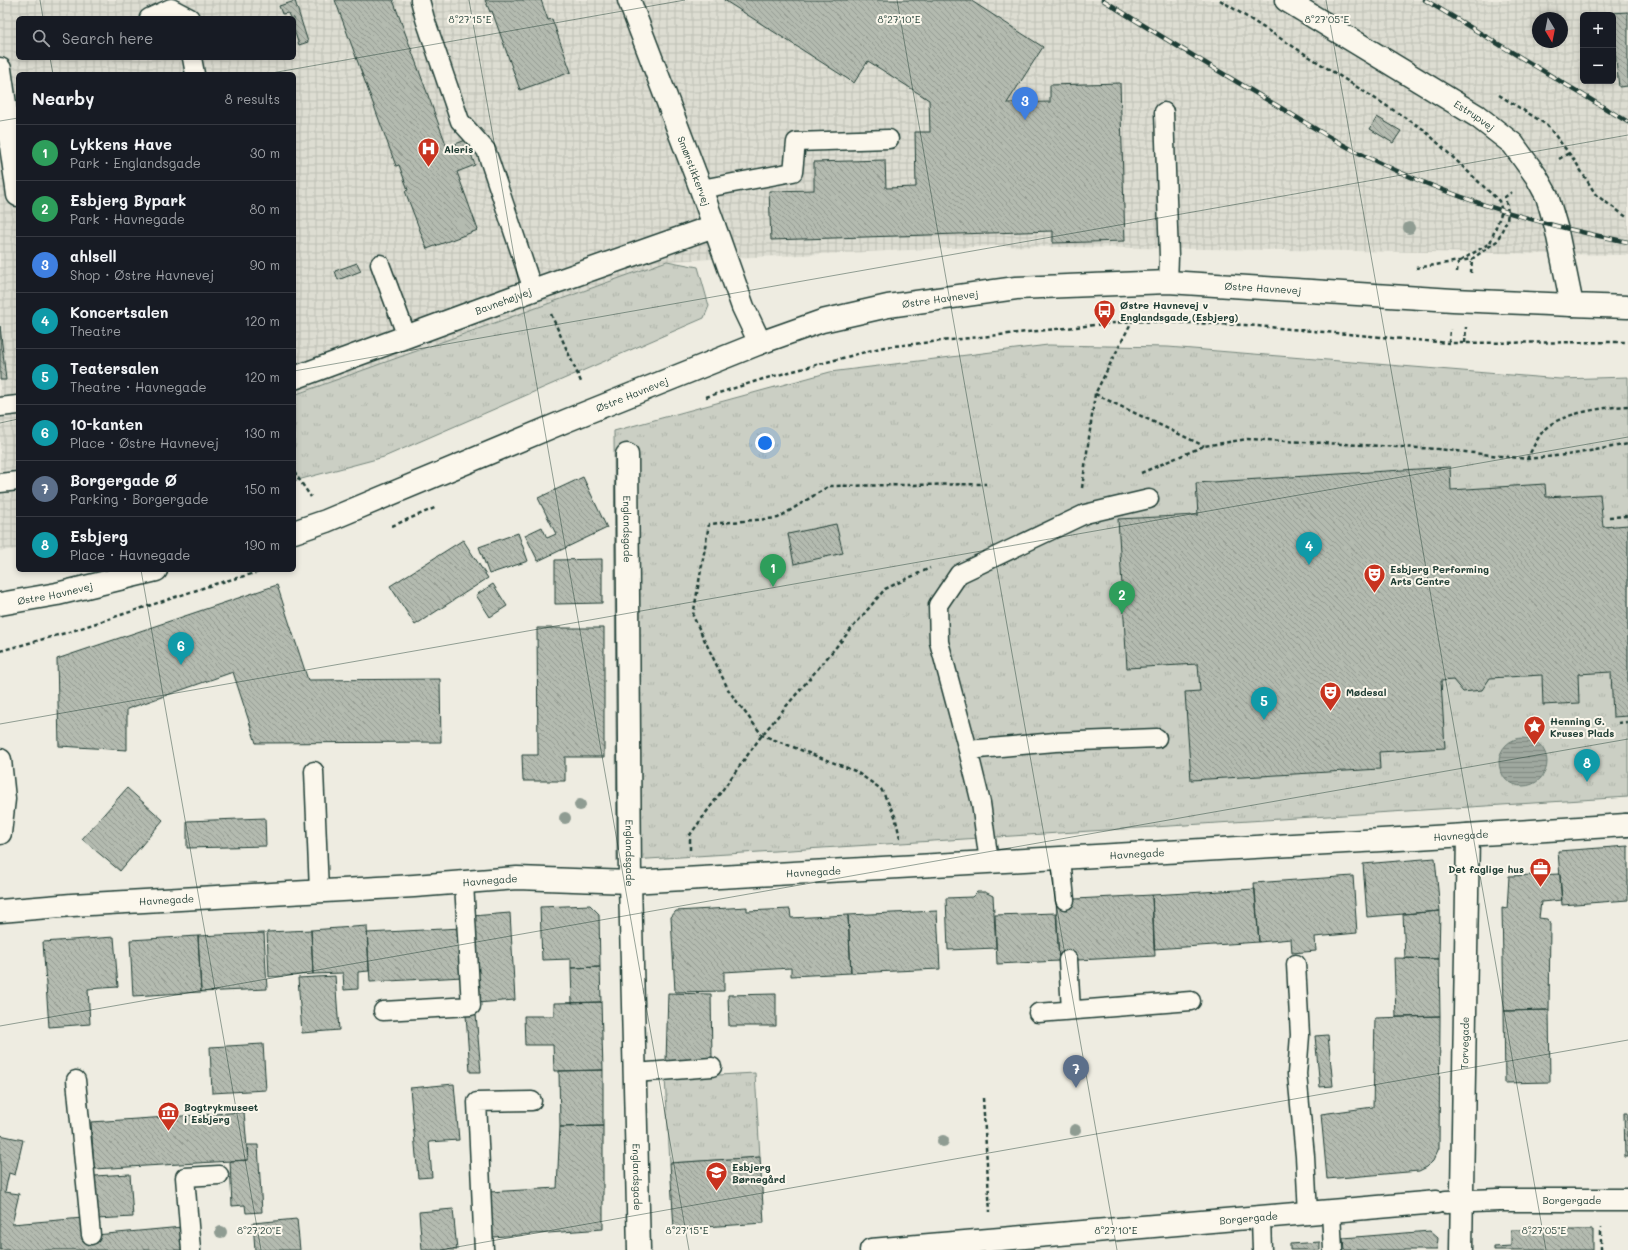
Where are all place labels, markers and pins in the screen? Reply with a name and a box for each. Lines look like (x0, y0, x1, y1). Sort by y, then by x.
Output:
pin: 3 (1012, 87, 1038, 120)
hospital icon: Aleris (415, 136, 441, 169)
place label: Aleris (444, 142, 473, 156)
bus stop icon: Østre Havnevej v Englandsgade (Esbjerg) (1091, 298, 1117, 331)
place label: Østre Havnevej v Englandsgade (Esbjerg) (1120, 298, 1238, 324)
pin: 4 (1296, 532, 1322, 565)
pin: 1 (760, 554, 786, 587)
theatre icon: Esbjerg Performing Arts Centre (1362, 562, 1388, 595)
place label: Esbjerg Performing Arts Centre (1390, 562, 1489, 588)
pin: 2 (1109, 581, 1135, 614)
pin: 6 (168, 632, 194, 665)
theatre icon: Mødesal (1317, 679, 1343, 712)
place label: Mødesal (1346, 685, 1387, 699)
pin: 5 (1251, 687, 1277, 720)
place icon: Henning G. Kruses Plads (1522, 714, 1548, 747)
place label: Henning G. Kruses Plads (1550, 714, 1614, 740)
pin: 8 (1574, 749, 1600, 782)
office icon: Det faglige hus (1527, 856, 1553, 889)
place label: Det faglige hus (1448, 862, 1524, 876)
pin: 7 (1063, 1055, 1089, 1088)
museum icon: Bogtrykmuseet i Esbjerg (156, 1100, 182, 1133)
place label: Bogtrykmuseet i Esbjerg (184, 1100, 259, 1126)
school or university icon: Esbjerg Børnegård (704, 1160, 730, 1193)
place label: Esbjerg Børnegård (732, 1160, 786, 1186)

